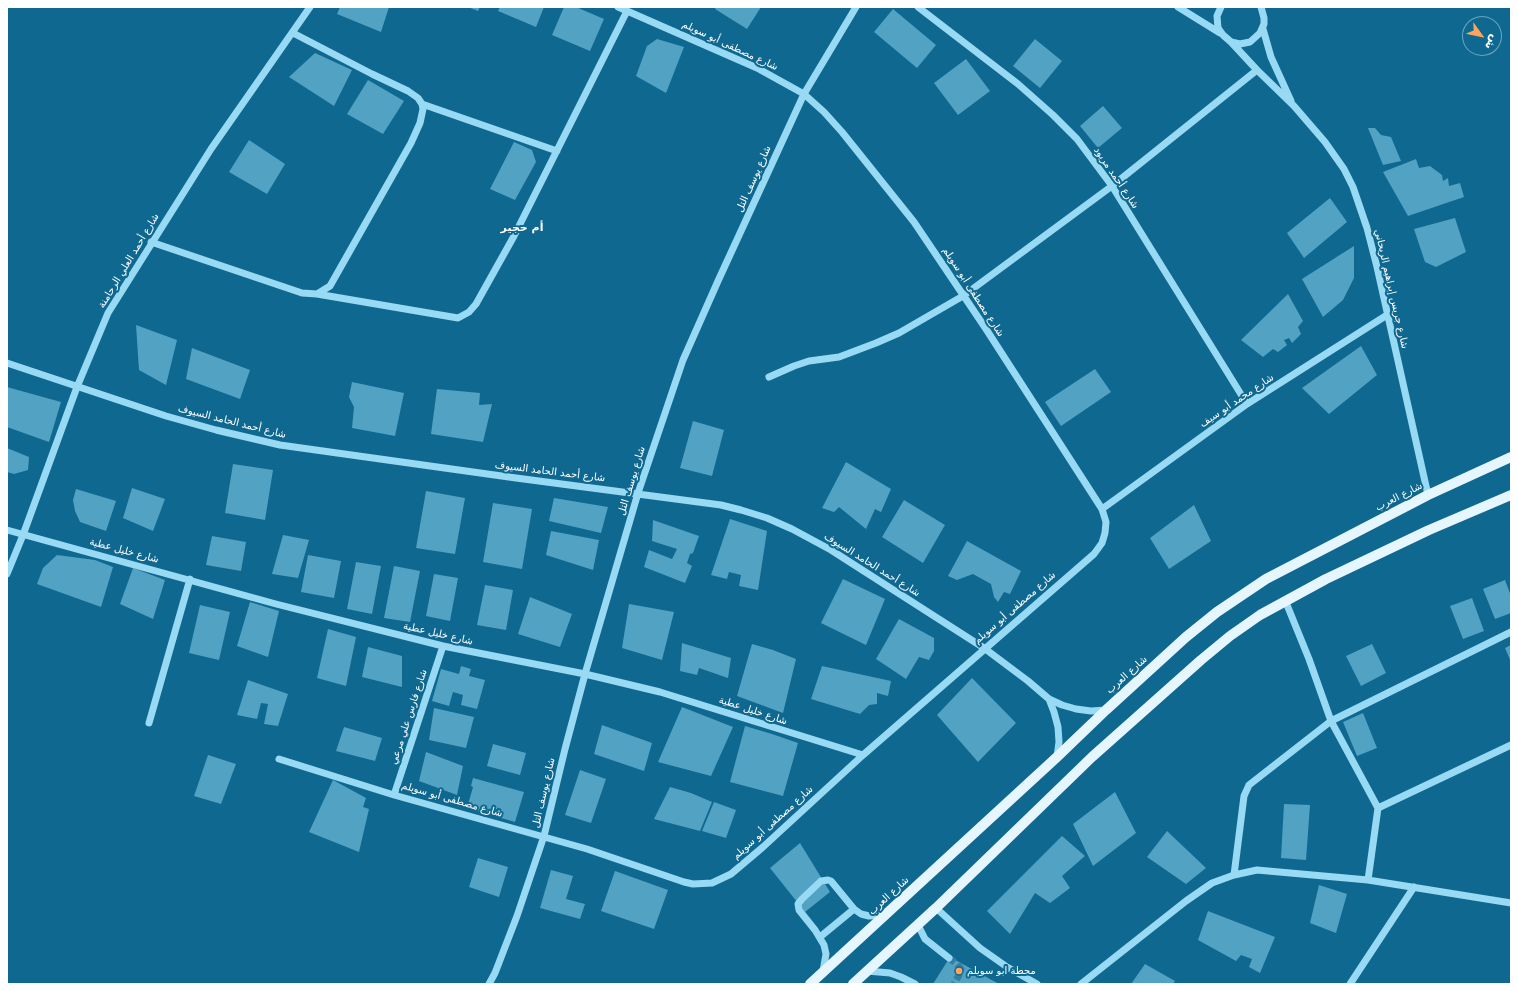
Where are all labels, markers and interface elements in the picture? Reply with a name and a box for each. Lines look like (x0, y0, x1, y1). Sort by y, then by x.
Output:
north arrow (1462, 16, 1502, 56)
street label: شارع مصطفى أبو سويلم (680, 19, 780, 73)
text: ش (1482, 32, 1501, 52)
street label: شارع يوسف التل (734, 144, 774, 214)
street label: شارع أحمد مريود (1091, 145, 1141, 211)
street label: شارع أحمد العلي الرحامنة (96, 211, 162, 311)
district label: أم حجير (501, 221, 543, 235)
street label: شارع جريس إبراهيم الريحاني (1371, 228, 1411, 350)
street label: شارع مصطفى أبو سويلم (940, 245, 1006, 339)
street label: شارع محمد أبو سيف (1198, 372, 1276, 430)
street label: شارع أحمد الحامد السيوف (177, 403, 287, 441)
street label: شارع يوسف التل (616, 445, 648, 517)
street label: شارع أحمد الحامد السيوف (494, 459, 606, 485)
street label: شارع العرب (1374, 480, 1424, 514)
street label: شارع أحمد الحامد السيوف (822, 531, 922, 599)
street label: شارع خليل عطية (88, 536, 160, 566)
street label: شارع مصطفى أبو سويلم (972, 569, 1058, 647)
street label: شارع خليل عطية (402, 620, 474, 648)
street label: شارع العرب (1104, 653, 1150, 697)
street label: شارع فارس علي مرعي (388, 668, 430, 766)
street label: شارع خليل عطية (717, 694, 789, 728)
street label: شارع يوسف التل (530, 757, 558, 829)
street label: شارع مصطفى أبو سويلم (400, 780, 504, 820)
street label: شارع مصطفى أبو سويلم (730, 784, 816, 862)
street label: شارع العرب (866, 874, 912, 918)
place label: محطة ابو سويلم (967, 965, 1036, 977)
marker: محطة ابو سويلم (954, 966, 964, 976)

